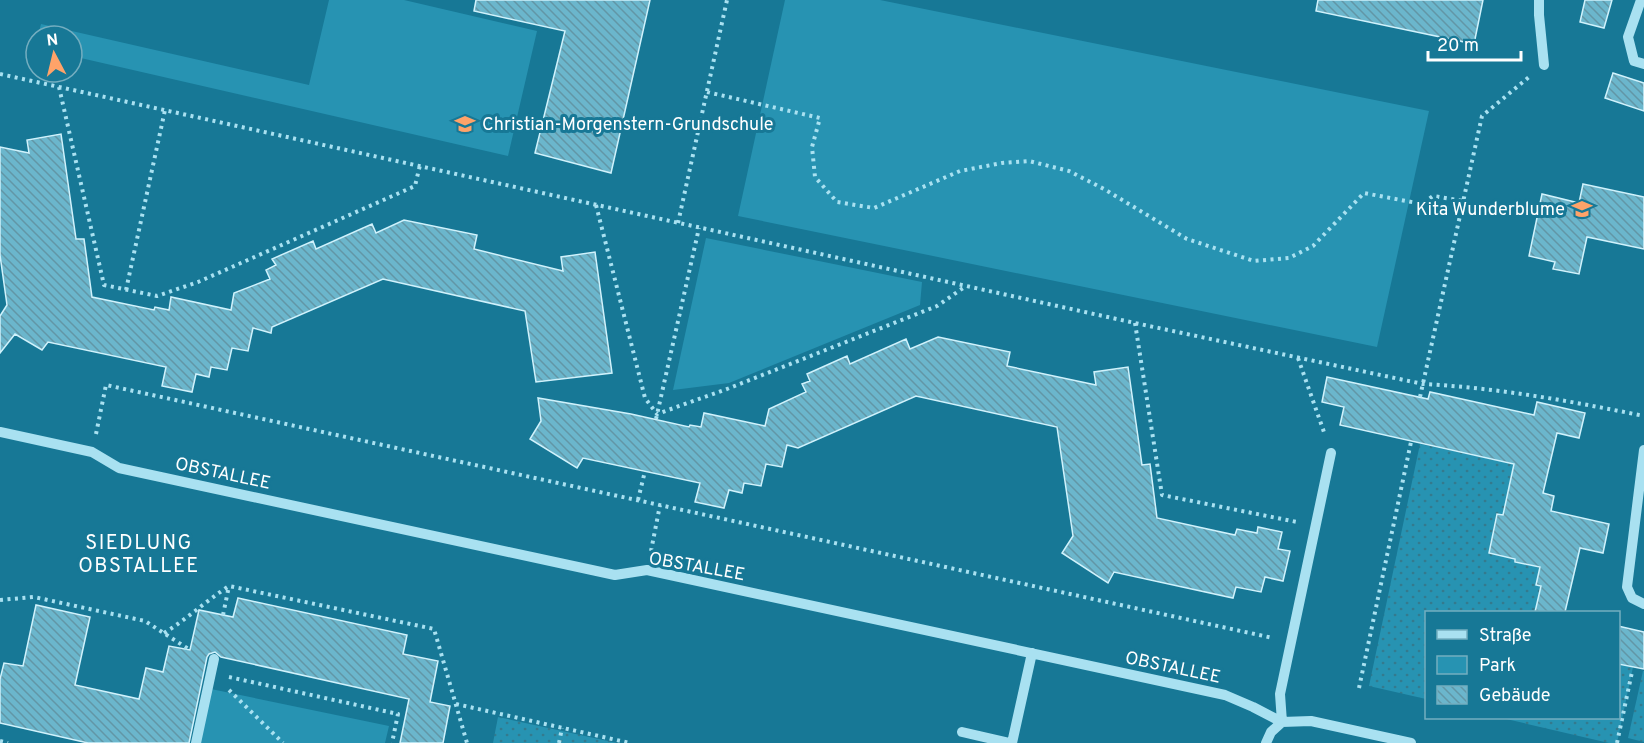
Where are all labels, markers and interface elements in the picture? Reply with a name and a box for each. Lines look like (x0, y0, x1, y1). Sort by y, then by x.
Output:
north arrow (24, 24, 84, 84)
scale bar (1428, 24, 1521, 62)
text: N (45, 30, 59, 52)
text: 20 m (1437, 35, 1479, 58)
school or university icon: Christian-Morgenstern-Grundschule (453, 112, 477, 136)
place label: Christian-Morgenstern-Grundschule (482, 114, 774, 137)
school or university icon: Kita Wunderblume (1570, 197, 1594, 221)
place label: Kita Wunderblume (1416, 199, 1565, 222)
street label: OBSTALLEE (173, 453, 273, 496)
district label: SIEDLUNG OBSTALLEE (78, 531, 200, 580)
street label: OBSTALLEE (647, 548, 747, 587)
legend (1425, 611, 1620, 719)
text: Straße (1479, 625, 1531, 648)
street label: OBSTALLEE (1123, 647, 1223, 690)
text: Park (1479, 655, 1516, 678)
text: Gebäude (1479, 685, 1551, 708)

